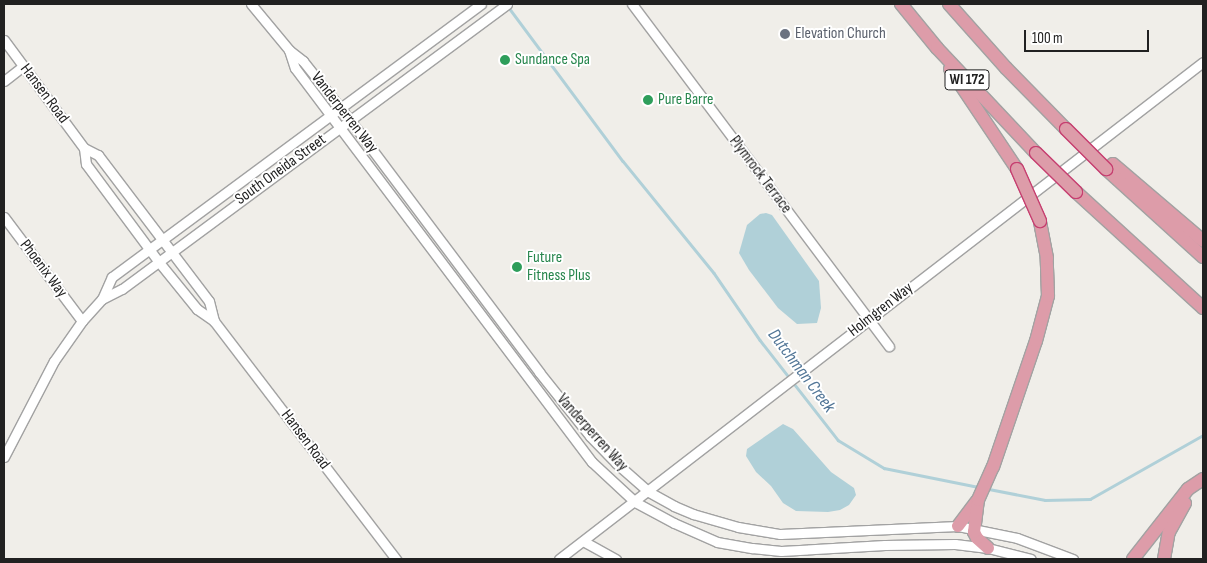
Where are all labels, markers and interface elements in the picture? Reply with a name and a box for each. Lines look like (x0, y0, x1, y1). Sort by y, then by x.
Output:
scale bar (1027, 20, 1152, 52)
place label: Elevation Church (795, 24, 886, 44)
marker: Elevation Church (779, 28, 791, 40)
text: 100 m (1032, 29, 1063, 48)
place label: Sundance Spa (515, 50, 590, 70)
marker: Sundance Spa (499, 54, 511, 66)
street label: Hansen Road (15, 61, 73, 127)
road number: WI 172 (944, 68, 990, 92)
street label: Vanderperren Way (306, 69, 382, 157)
place label: Pure Barre (658, 90, 713, 110)
marker: Pure Barre (642, 94, 654, 106)
street label: South Oneida Street (232, 131, 330, 209)
street label: Plymrock Terrace (725, 133, 795, 217)
street label: Phoenix Way (15, 236, 71, 302)
place label: Future Fitness Plus (527, 248, 590, 286)
marker: Future Fitness Plus (511, 261, 523, 273)
street label: Holmgren Way (845, 279, 917, 341)
water label: Dutchman Creek (763, 325, 839, 417)
street label: Vanderperren Way (552, 390, 632, 476)
street label: Hansen Road (276, 407, 334, 473)

